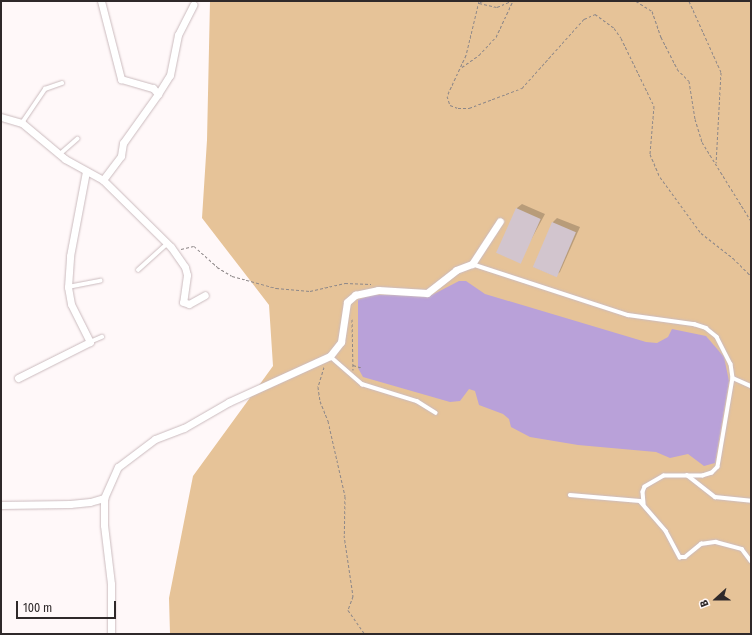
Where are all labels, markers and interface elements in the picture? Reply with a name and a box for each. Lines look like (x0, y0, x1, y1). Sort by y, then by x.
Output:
north arrow (696, 579, 736, 619)
scale bar (18, 593, 118, 619)
text: B (697, 598, 712, 609)
text: 100 m (23, 601, 52, 615)

